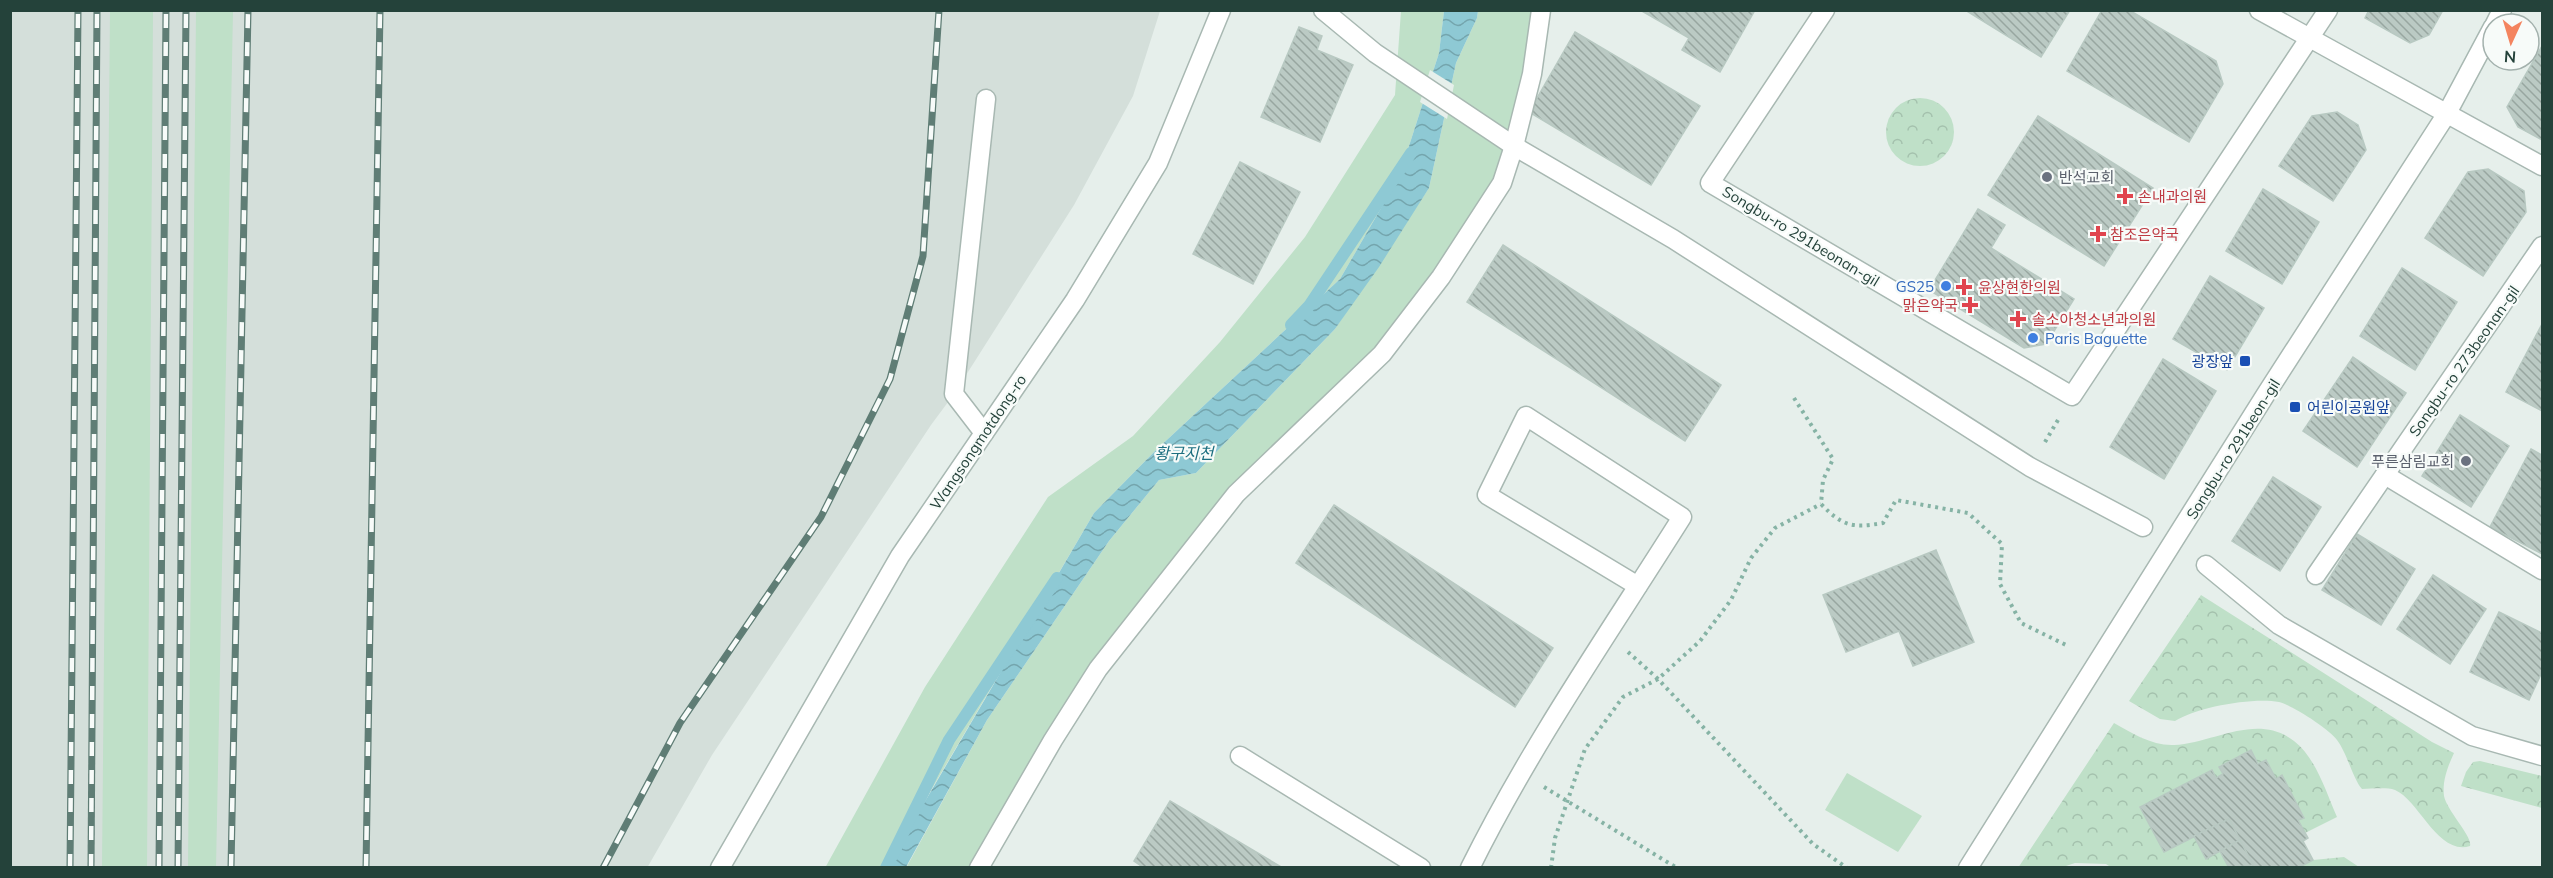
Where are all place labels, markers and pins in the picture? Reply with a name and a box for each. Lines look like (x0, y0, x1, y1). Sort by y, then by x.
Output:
place label: 반석교회 (2059, 168, 2114, 187)
marker: 반석교회 (2040, 170, 2054, 184)
marker: 손내과의원 (2116, 187, 2134, 205)
place label: 손내과의원 (2138, 187, 2207, 206)
place label: 참조은약국 (2110, 225, 2179, 244)
marker: 참조은약국 (2091, 227, 2105, 241)
place label: GS25 (1896, 277, 1934, 296)
marker: 윤상현한의원 (1955, 278, 1973, 296)
place label: 윤상현한의원 (1978, 278, 2061, 297)
marker: GS25 (1939, 279, 1953, 293)
place label: 맑은약국 (1903, 296, 1958, 315)
marker: 맑은약국 (1963, 298, 1977, 312)
marker: 솔소아청소년과의원 (2009, 310, 2027, 328)
place label: 솔소아청소년과의원 (2032, 310, 2156, 329)
place label: Paris Baguette (2045, 329, 2147, 348)
marker: Paris Baguette (2026, 331, 2040, 345)
place label: 광장앞 (2192, 352, 2233, 371)
marker: 광장앞 (2238, 354, 2252, 368)
place label: 어린이공원앞 (2307, 398, 2390, 417)
marker: 어린이공원앞 (2288, 400, 2302, 414)
place label: 푸른삼림교회 (2371, 452, 2454, 471)
marker: 푸른삼림교회 (2459, 454, 2473, 468)

